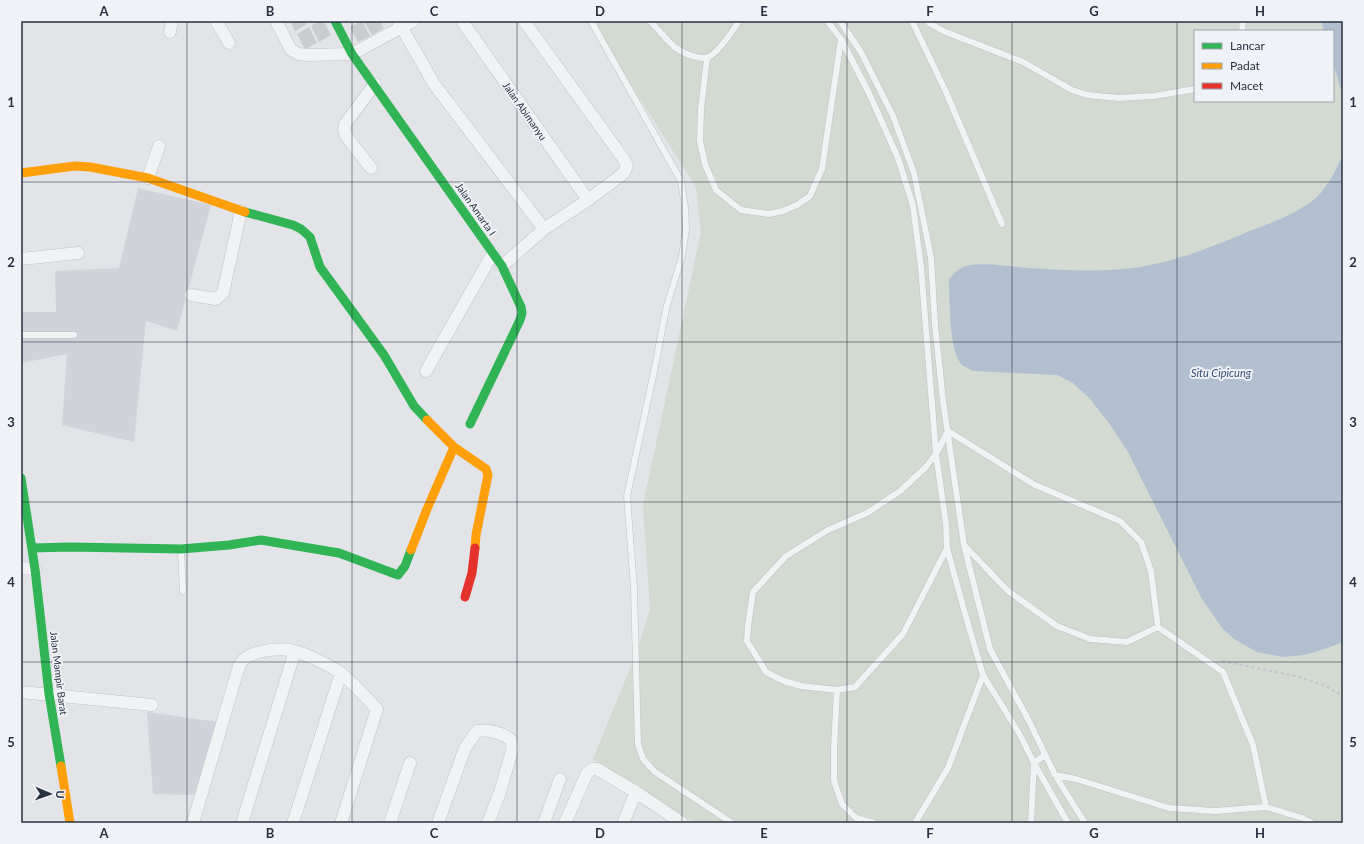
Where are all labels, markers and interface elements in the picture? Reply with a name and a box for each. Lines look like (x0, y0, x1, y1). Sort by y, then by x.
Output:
text: A (98, 3, 109, 19)
text: B (266, 3, 275, 19)
text: C (430, 3, 439, 19)
text: D (595, 3, 605, 19)
text: E (760, 3, 768, 19)
text: F (926, 3, 934, 19)
text: G (1089, 3, 1099, 19)
text: H (1255, 3, 1265, 19)
legend (1194, 30, 1334, 102)
text: Lancar (1230, 38, 1266, 53)
text: Padat (1230, 58, 1261, 73)
text: Macet (1230, 78, 1264, 93)
street label: Jalan Abimanyu (501, 80, 549, 142)
text: 1 (7, 94, 15, 110)
text: 1 (1349, 94, 1357, 110)
street label: Jalan Amarta I (453, 180, 499, 238)
text: 2 (7, 254, 15, 270)
text: 2 (1349, 254, 1357, 270)
water label: Situ Cipicung (1191, 366, 1252, 379)
text: 3 (7, 414, 15, 430)
text: 3 (1349, 414, 1357, 430)
text: 4 (7, 574, 15, 590)
text: 4 (1349, 574, 1357, 590)
street label: Jalan Mampir Barat (48, 630, 70, 716)
text: 5 (7, 734, 15, 750)
text: 5 (1349, 734, 1357, 750)
north arrow (30, 774, 70, 814)
text: U (54, 790, 67, 799)
text: A (98, 825, 109, 841)
text: B (266, 825, 275, 841)
text: C (430, 825, 439, 841)
text: D (595, 825, 605, 841)
text: E (760, 825, 768, 841)
text: F (926, 825, 934, 841)
text: G (1089, 825, 1099, 841)
text: H (1255, 825, 1265, 841)

